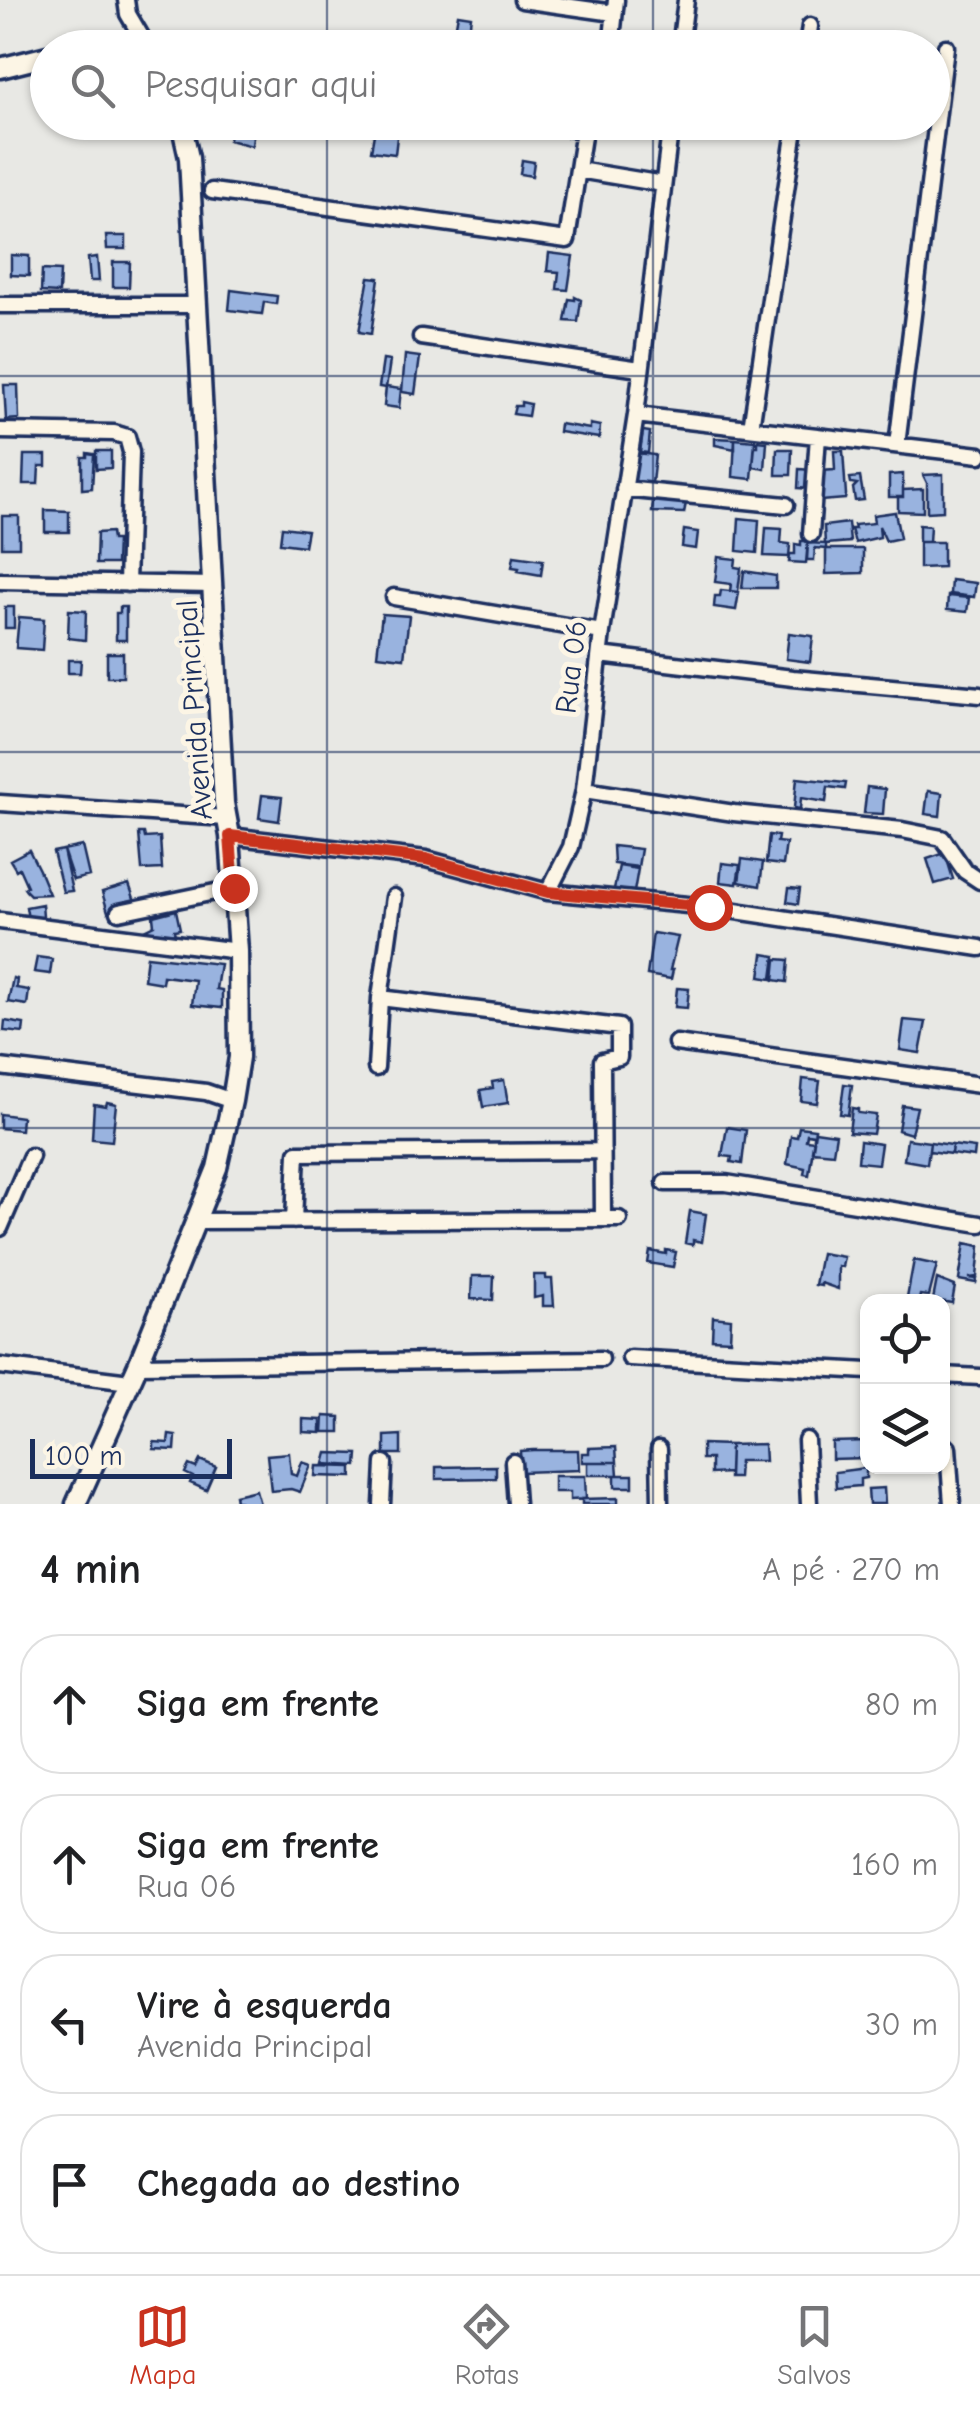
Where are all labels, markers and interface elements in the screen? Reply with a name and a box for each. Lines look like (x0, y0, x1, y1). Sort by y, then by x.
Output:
search box (30, 30, 950, 140)
icon: search (65, 58, 120, 113)
text: Pesquisar aqui (145, 63, 377, 107)
street label: Avenida Principal (169, 599, 220, 821)
street label: Rua 06 (548, 619, 595, 715)
route end (212, 866, 258, 912)
route start (687, 885, 733, 931)
map controls (860, 1294, 950, 1474)
button: locate (860, 1294, 950, 1384)
button: layers (860, 1384, 950, 1474)
scale bar (30, 1434, 232, 1478)
text: 100 m (45, 1440, 123, 1472)
text: 4 min (40, 1545, 141, 1594)
text: A pé · 270 m (762, 1551, 940, 1588)
icon: ahead (42, 1677, 97, 1732)
text: Siga em frente (137, 1682, 379, 1726)
text: 80 m (865, 1686, 938, 1723)
text: Siga em frente (137, 1824, 379, 1868)
icon: ahead (42, 1837, 97, 1892)
text: 160 m (851, 1846, 938, 1883)
text: Rua 06 (137, 1868, 236, 1905)
text: Vire à esquerda (137, 1984, 392, 2028)
icon: left (42, 1997, 97, 2052)
text: 30 m (865, 2006, 938, 2043)
text: Avenida Principal (137, 2028, 372, 2065)
icon: arrive (42, 2157, 97, 2212)
text: Chegada ao destino (137, 2162, 460, 2206)
tab: Mapa (129, 2299, 196, 2391)
tab: Rotas (455, 2299, 519, 2391)
tab: Salvos (777, 2299, 851, 2391)

